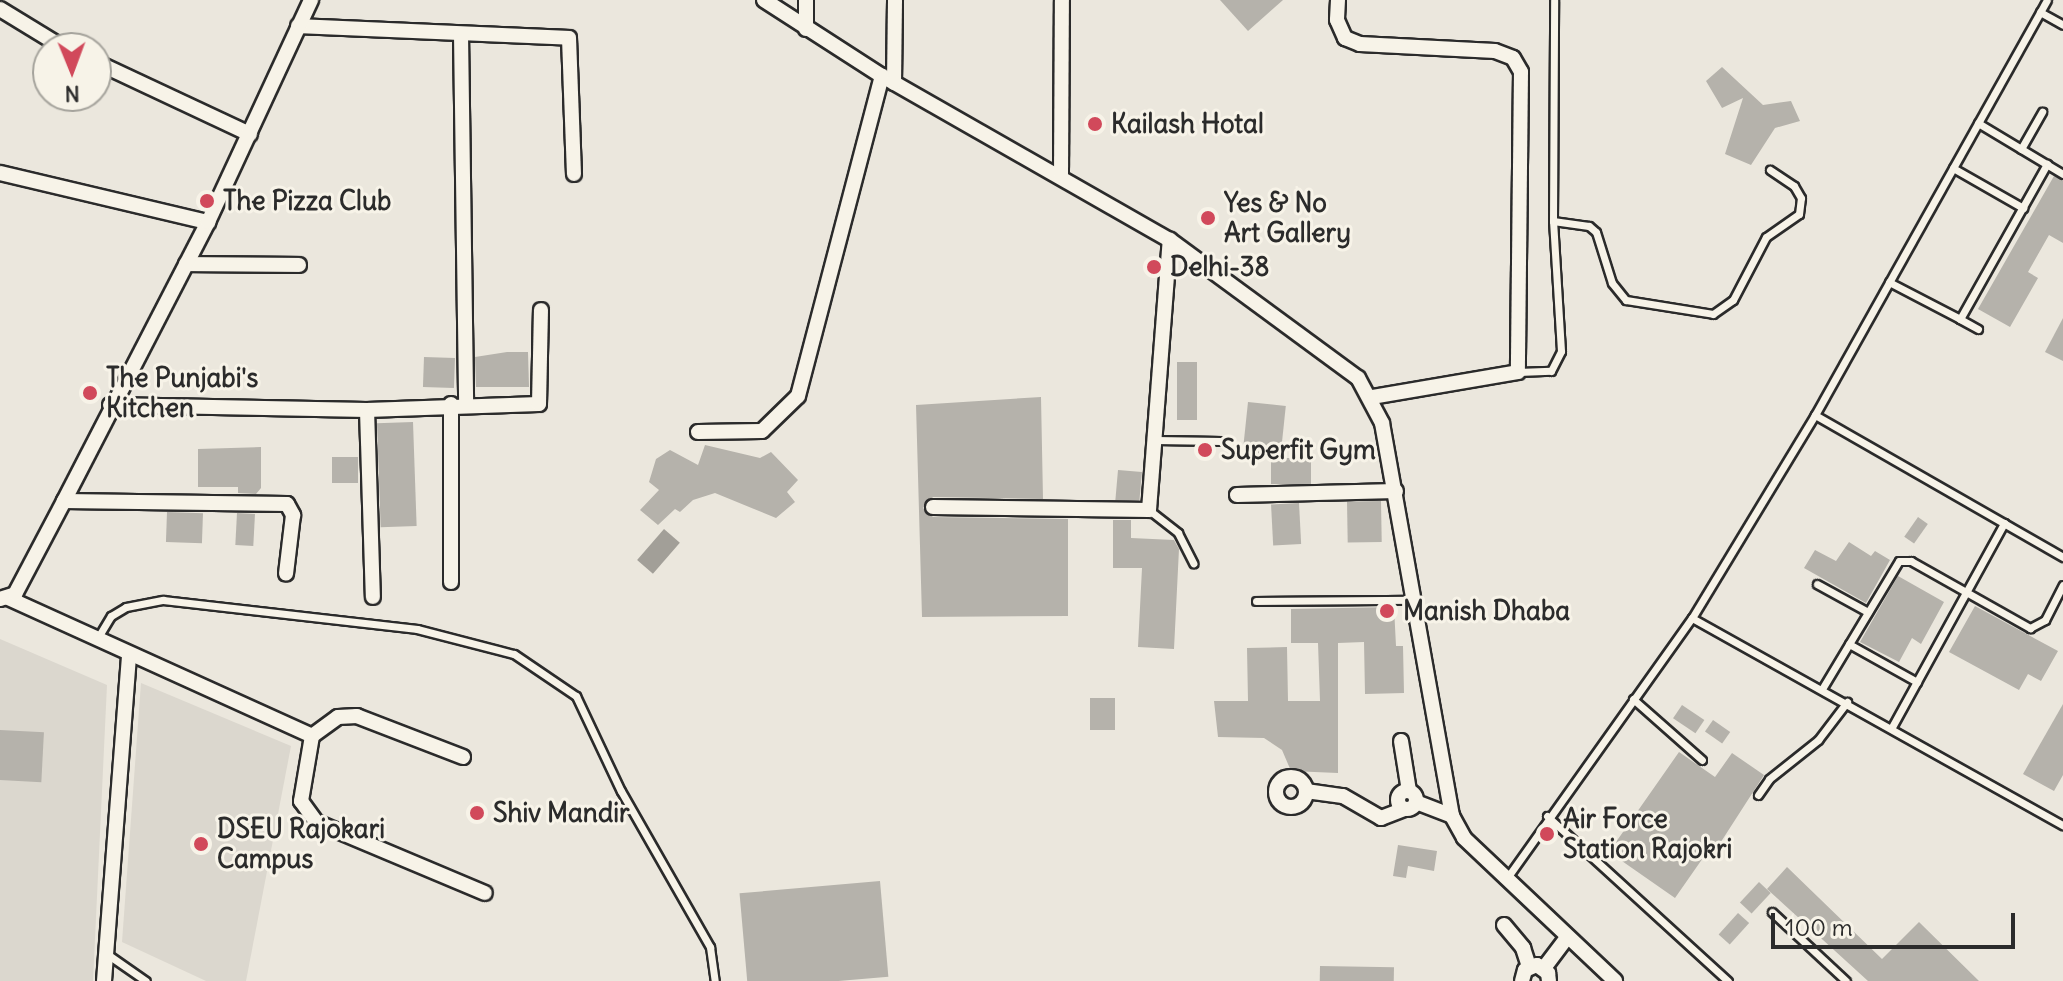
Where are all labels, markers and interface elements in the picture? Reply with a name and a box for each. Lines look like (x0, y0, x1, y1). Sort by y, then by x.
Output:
north arrow (32, 32, 112, 112)
text: N (65, 80, 80, 108)
place label: Kailash Hotal (1111, 108, 1264, 140)
marker: Kailash Hotal (1086, 115, 1104, 133)
place label: The Pizza Club (223, 185, 391, 217)
place label: Yes & No Art Gallery (1224, 187, 1351, 248)
marker: The Pizza Club (198, 192, 216, 210)
marker: Yes & No Art Gallery (1199, 209, 1217, 227)
place label: Delhi-38 (1170, 251, 1269, 283)
marker: Delhi-38 (1145, 258, 1163, 276)
place label: The Punjabi's Kitchen (106, 362, 258, 424)
marker: The Punjabi's Kitchen (81, 384, 99, 402)
place label: Superfit Gym (1221, 434, 1376, 466)
marker: Superfit Gym (1196, 441, 1214, 459)
place label: Manish Dhaba (1403, 595, 1570, 627)
marker: Manish Dhaba (1378, 602, 1396, 620)
place label: Shiv Mandir (493, 797, 630, 829)
place label: Air Force Station Rajokri (1563, 803, 1732, 864)
marker: Shiv Mandir (468, 804, 486, 822)
place label: DSEU Rajokari Campus (217, 813, 385, 874)
marker: Air Force Station Rajokri (1538, 825, 1556, 843)
marker: DSEU Rajokari Campus (192, 835, 210, 853)
scale bar (1775, 897, 2019, 947)
text: 100 m (1785, 912, 1853, 942)

